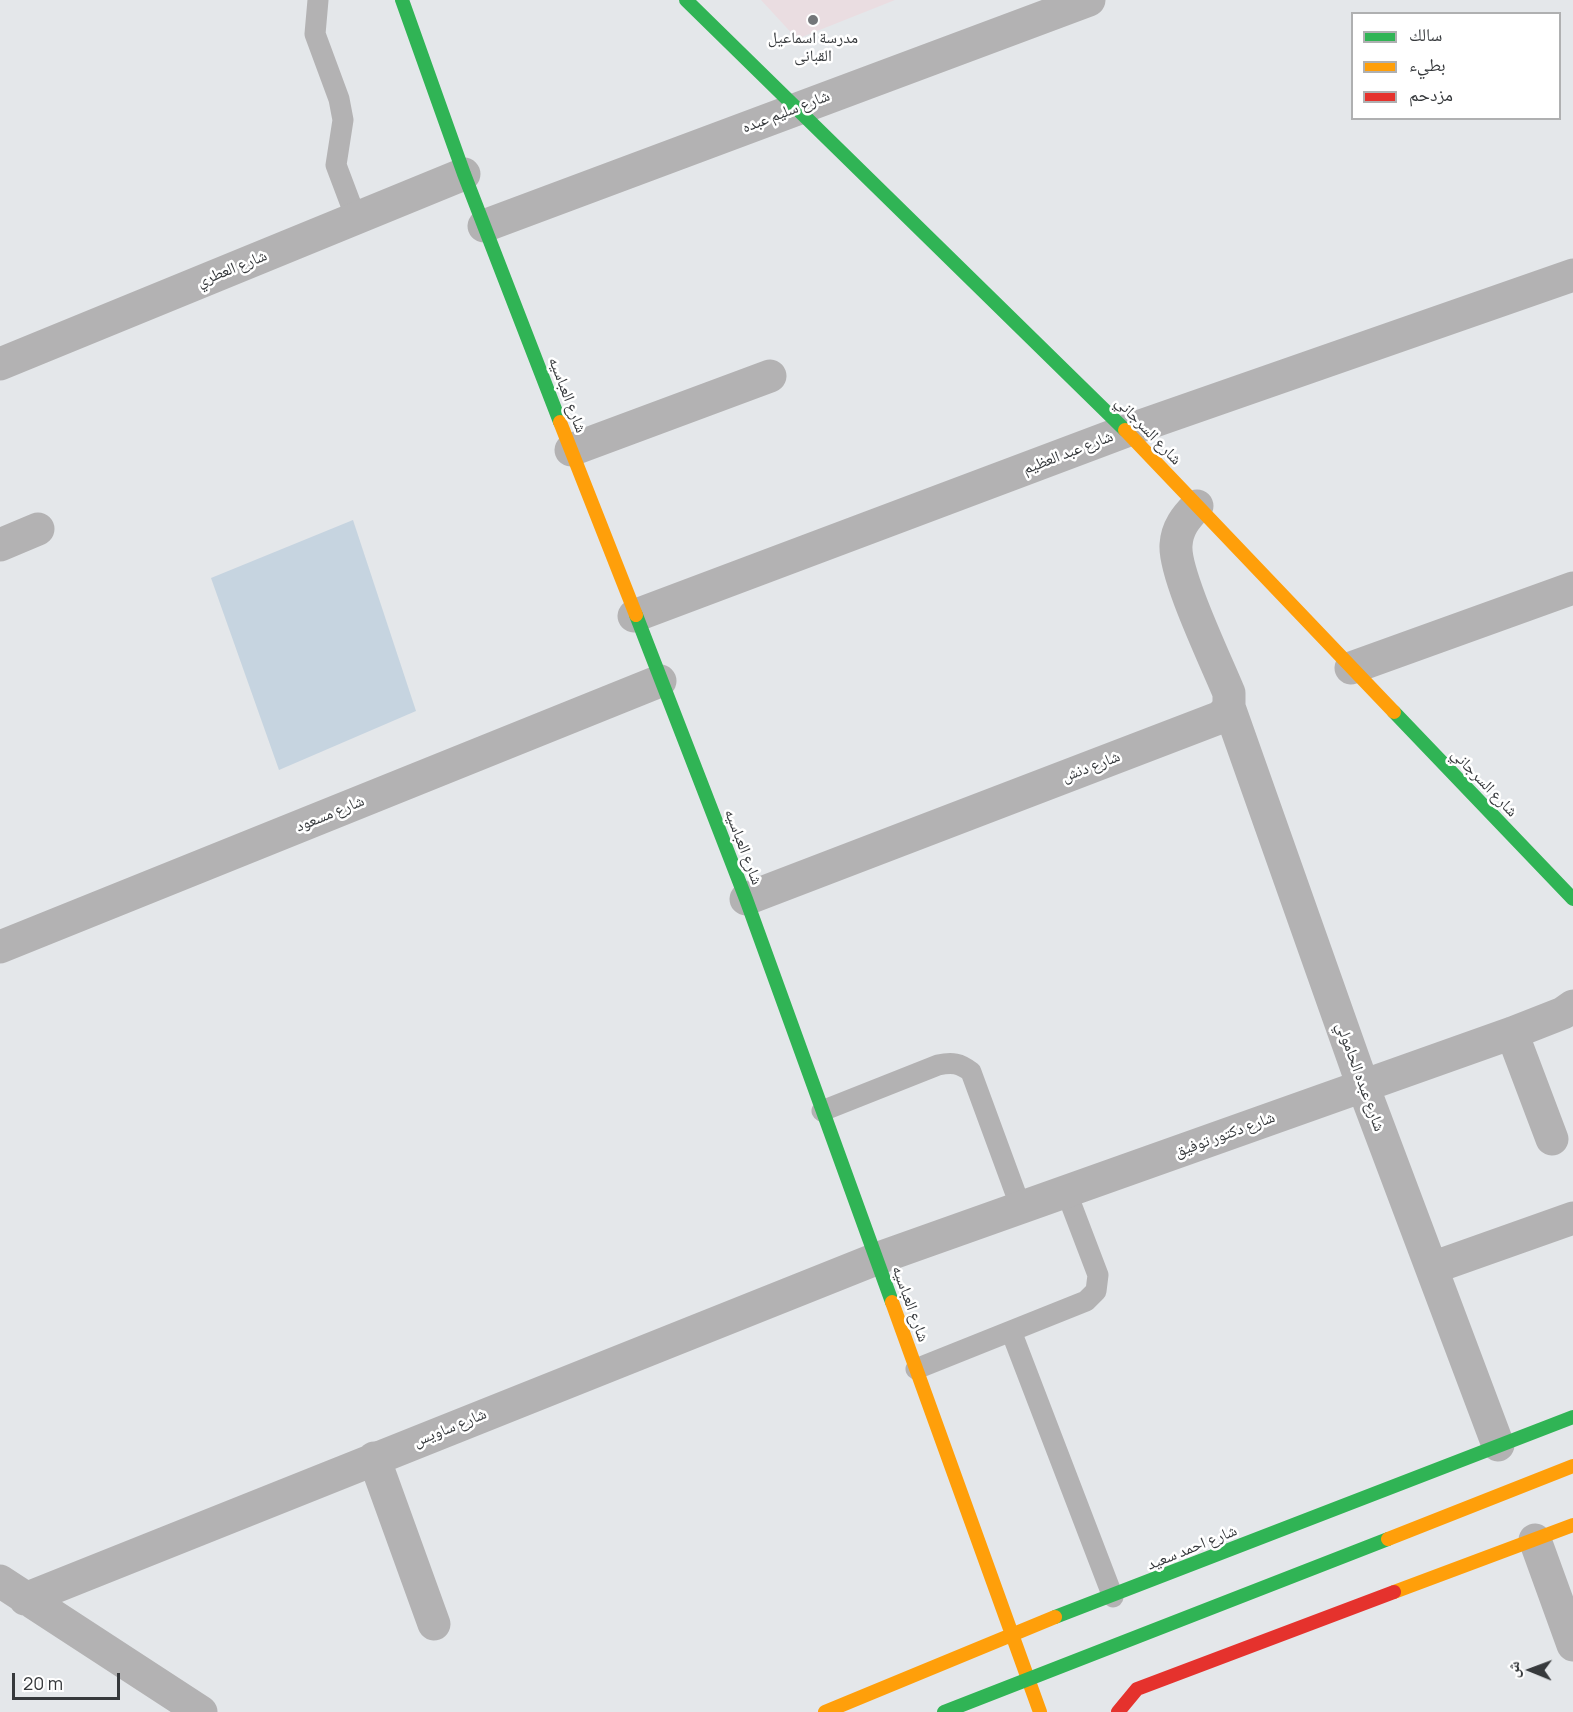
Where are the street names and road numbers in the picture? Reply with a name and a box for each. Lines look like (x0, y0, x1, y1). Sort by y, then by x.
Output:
street label: شارع سليم عبده (739, 86, 833, 138)
street label: شارع العطري (194, 246, 270, 292)
street label: شارع العباسيه (544, 354, 590, 436)
street label: شارع السرجاني (1111, 393, 1185, 469)
street label: شارع عبد العظيم (1020, 427, 1116, 479)
street label: شارع السرجاني (1447, 745, 1521, 821)
street label: شارع دنش (1059, 747, 1123, 787)
street label: شارع مسعود (293, 792, 367, 836)
street label: شارع العباسيه (720, 806, 766, 888)
street label: شارع عبده الحامولي (1331, 1020, 1389, 1134)
street label: شارع دكتور توفيق (1172, 1108, 1278, 1162)
street label: شارع العباسيه (887, 1263, 933, 1345)
street label: شارع ساويس (411, 1405, 489, 1451)
street label: شارع احمد سعيد (1144, 1521, 1240, 1575)

